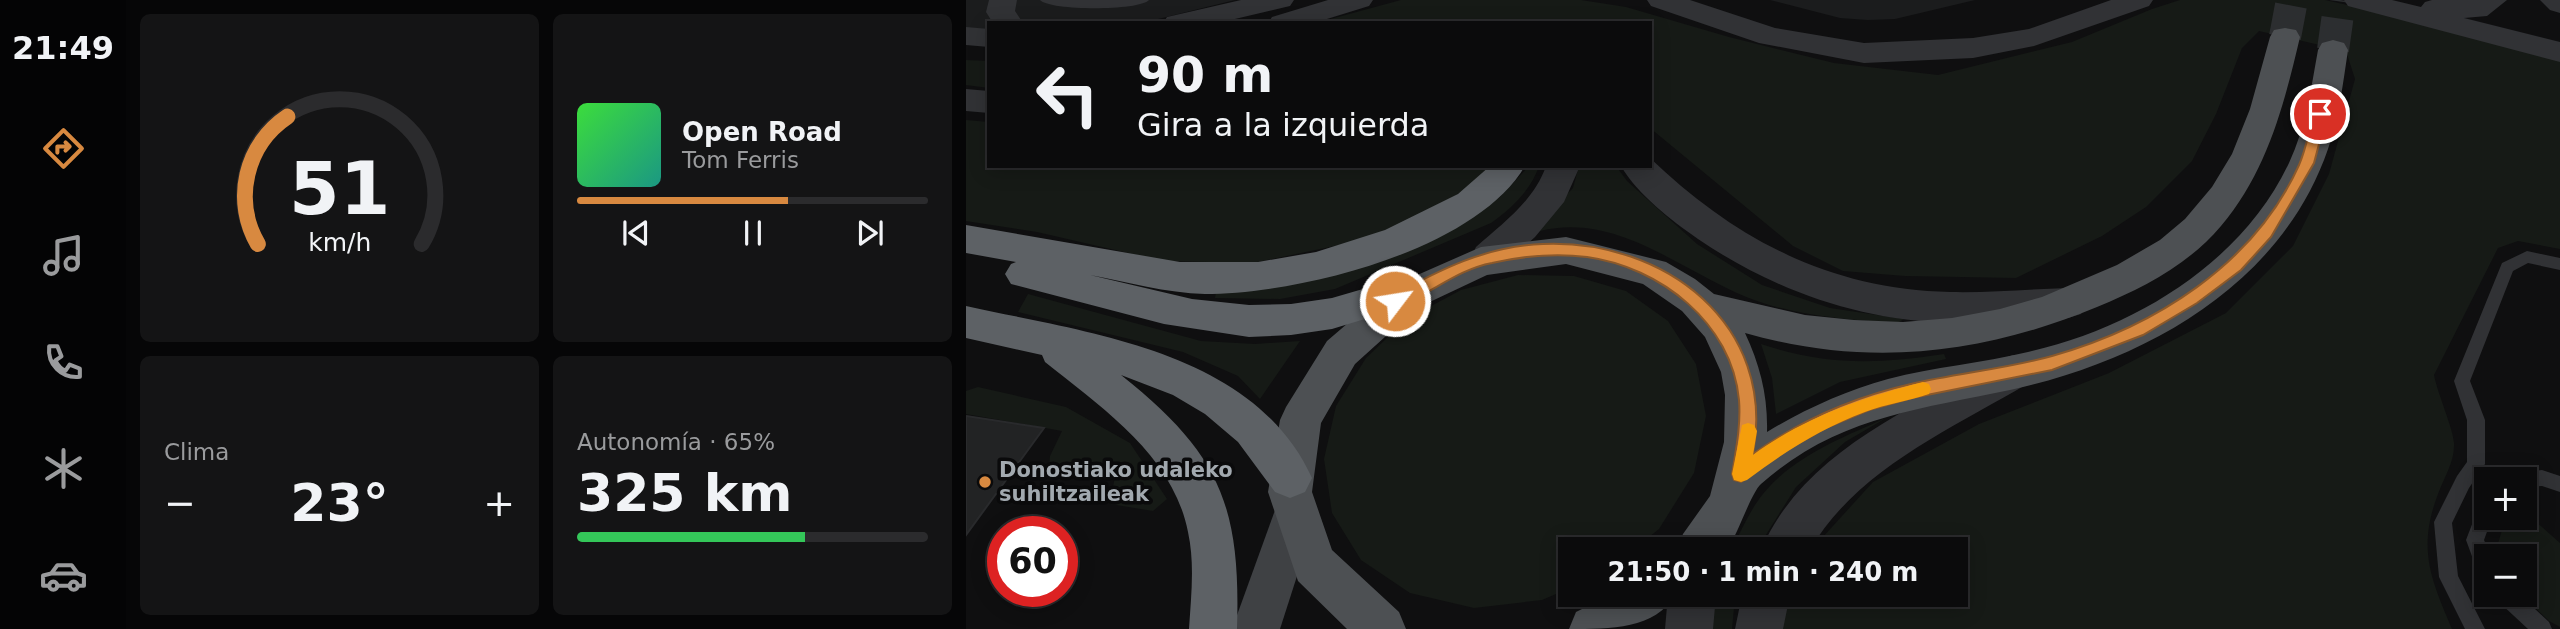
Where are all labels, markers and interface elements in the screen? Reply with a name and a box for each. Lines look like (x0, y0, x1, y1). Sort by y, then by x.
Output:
text: 21:49 (12, 29, 114, 67)
text: 90 m (1137, 47, 1273, 104)
icon: left (1022, 49, 1113, 140)
pin (2290, 84, 2350, 144)
icon: arrive (2301, 95, 2339, 133)
text: Gira a la izquierda (1137, 106, 1429, 144)
text: Open Road (682, 117, 842, 147)
icon: directions (39, 124, 88, 173)
text: 51 (289, 146, 390, 231)
text: Tom Ferris (682, 147, 799, 173)
icon: previous (617, 214, 655, 252)
icon: pause (734, 214, 772, 252)
icon: next (851, 214, 889, 252)
text: km/h (308, 228, 371, 257)
icon: music (39, 231, 88, 280)
position arrow (1358, 264, 1432, 338)
icon: phone (39, 338, 88, 387)
text: Autonomía · 65% (577, 429, 775, 455)
text: Clima (164, 439, 229, 465)
icon: climate (39, 444, 88, 493)
place label: Donostiako udaleko suhiltzaileak (999, 458, 1233, 506)
text: 325 km (577, 463, 792, 523)
map controls (2474, 467, 2537, 607)
button: + (2474, 467, 2537, 530)
text: 23° (290, 473, 389, 533)
marker: Donostiako udaleko suhiltzaileak (977, 474, 993, 490)
text: − (164, 481, 196, 525)
text: + (483, 481, 515, 525)
speed limit sign: 60 (987, 516, 1078, 607)
button: − (2474, 544, 2537, 607)
icon: car (39, 551, 88, 600)
text: 21:50 · 1 min · 240 m (1608, 557, 1918, 587)

